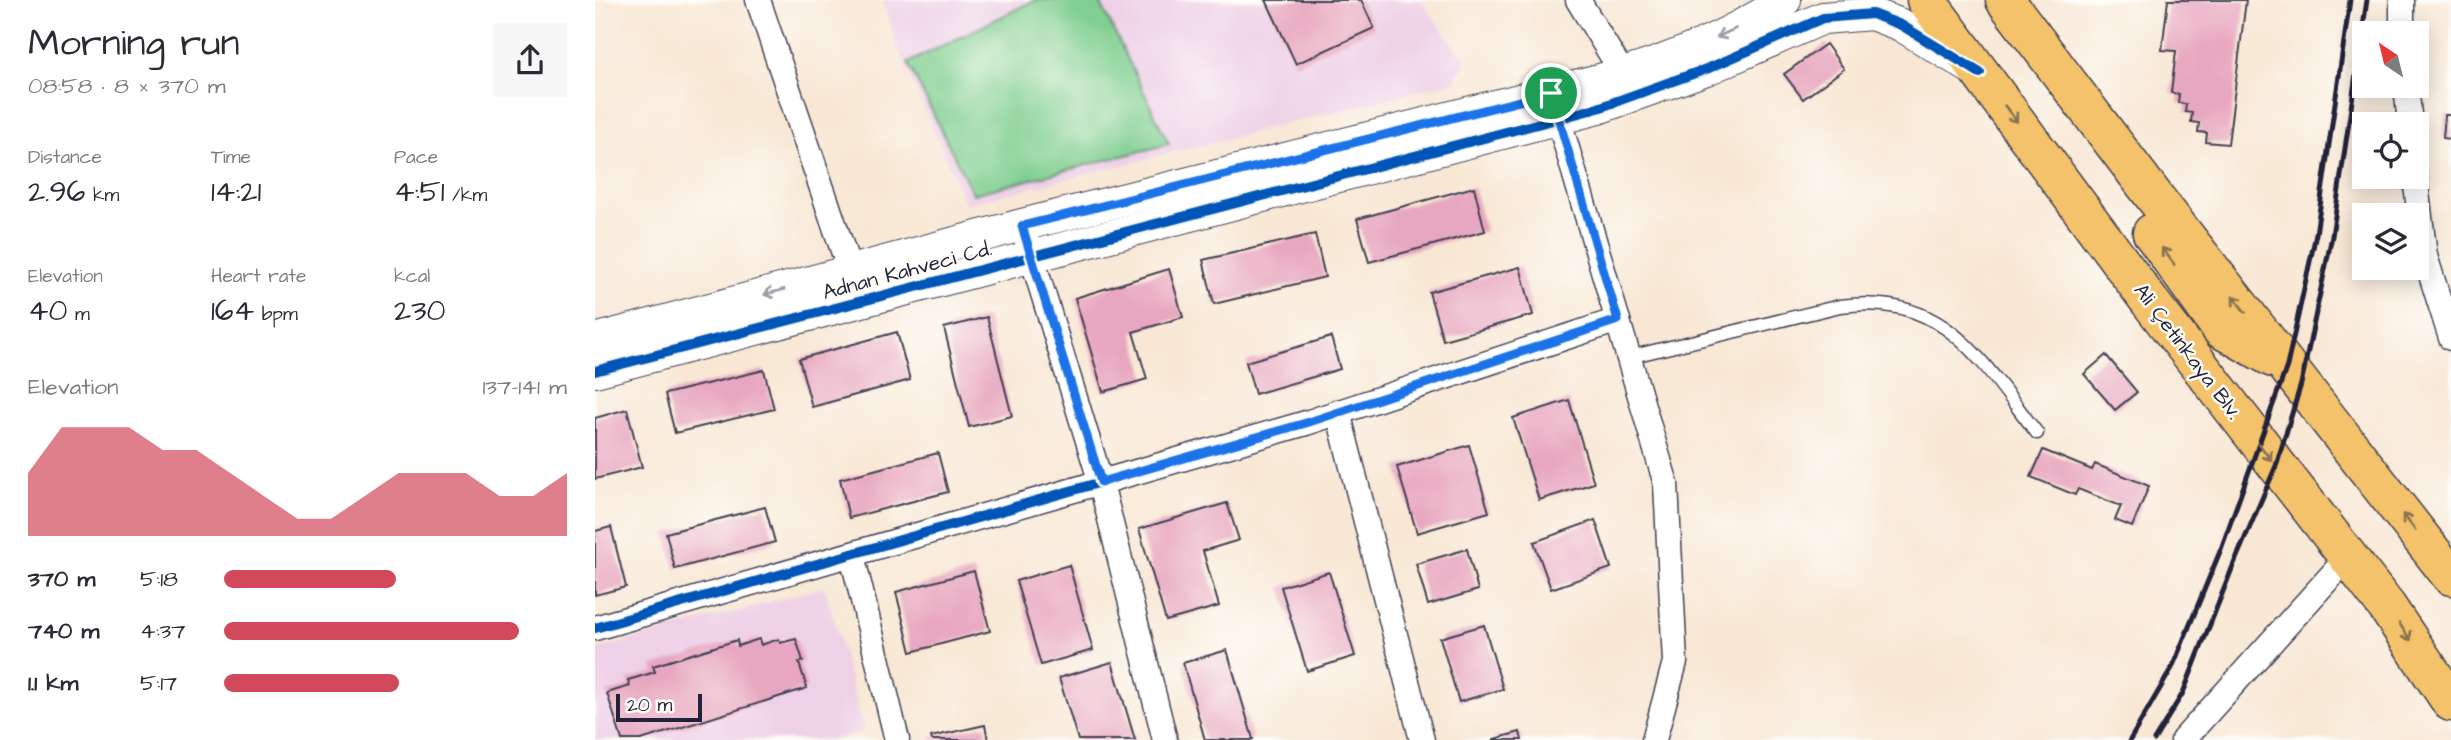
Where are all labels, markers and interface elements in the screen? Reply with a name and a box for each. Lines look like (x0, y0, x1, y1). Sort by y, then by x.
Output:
text: Morning run (28, 18, 240, 70)
north arrow (2352, 21, 2429, 98)
map controls (2352, 21, 2429, 280)
button: share (493, 23, 567, 97)
one-way arrow (1715, 27, 1737, 40)
pin (1521, 63, 1581, 123)
text: 08:58 · 8 × 370 m (28, 70, 226, 102)
icon: arrive (1532, 74, 1570, 112)
one-way arrow (2003, 104, 2018, 123)
button: locate (2352, 112, 2429, 189)
text: Distance (28, 144, 102, 171)
text: Time (211, 144, 251, 171)
text: Pace (394, 144, 438, 171)
text: 2.96 (28, 171, 85, 213)
text: 14:21 (211, 171, 261, 213)
text: 4:51 (394, 171, 445, 213)
text: km (85, 182, 119, 209)
text: /km (445, 182, 487, 209)
button: layers (2352, 203, 2429, 280)
street label: Adnan Kahveci Cd. (819, 234, 995, 307)
one-way arrow (2161, 247, 2175, 266)
text: Elevation (28, 263, 103, 290)
text: Heart rate (211, 263, 306, 290)
text: kcal (394, 263, 430, 290)
street label: Ali Çetinkaya Blv. (2125, 277, 2248, 426)
one-way arrow (763, 286, 785, 299)
text: 40 (28, 290, 67, 332)
text: 164 (211, 290, 254, 332)
text: 230 (394, 290, 445, 332)
one-way arrow (2231, 295, 2246, 314)
text: m (67, 301, 90, 328)
text: bpm (254, 301, 298, 328)
text: Elevation (28, 371, 119, 403)
text: 137–141 m (482, 371, 567, 403)
one-way arrow (2258, 443, 2273, 461)
one-way arrow (2402, 513, 2417, 531)
text: 370 m (28, 563, 95, 595)
text: 5:18 (140, 563, 178, 595)
text: 740 m (28, 615, 99, 647)
text: 4:37 (140, 615, 185, 647)
one-way arrow (2397, 622, 2412, 641)
text: 1.1 km (28, 667, 78, 699)
text: 5:17 (140, 667, 177, 699)
scale bar (616, 691, 702, 723)
text: 20 m (627, 692, 672, 719)

